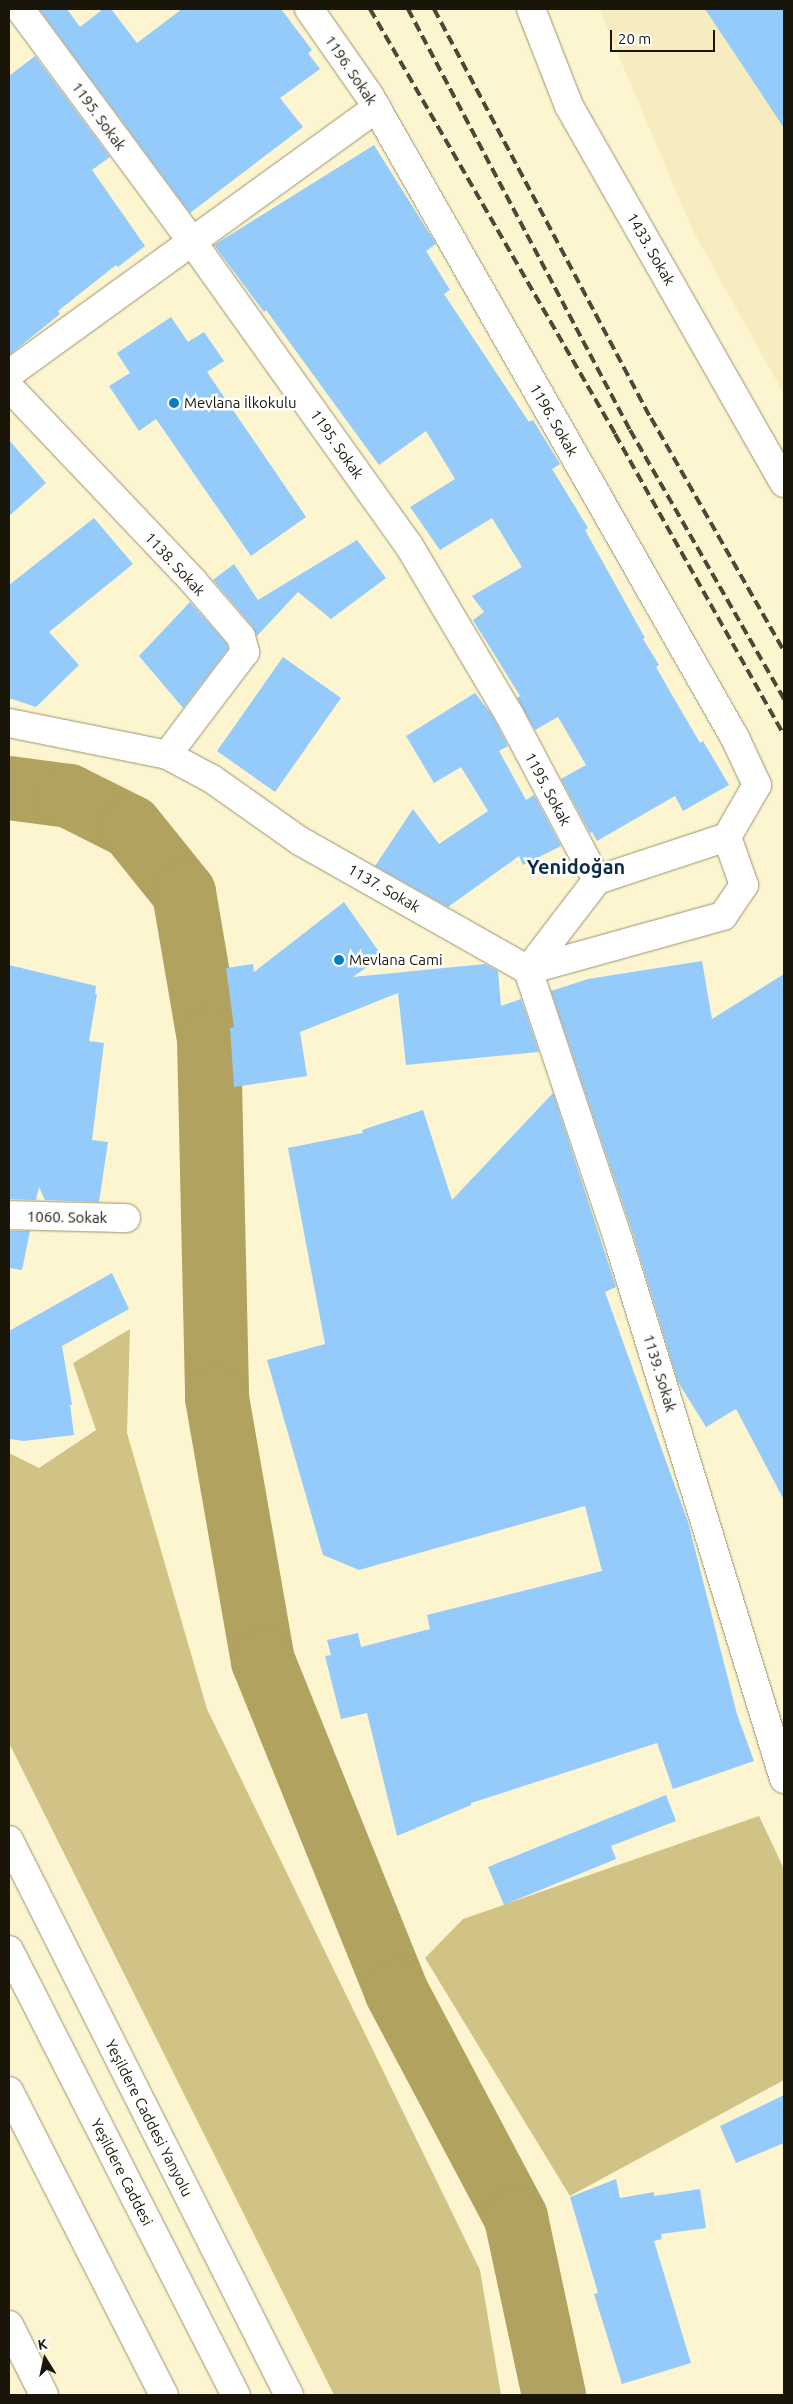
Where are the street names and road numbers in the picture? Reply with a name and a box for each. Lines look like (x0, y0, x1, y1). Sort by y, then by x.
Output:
street label: 1196. Sokak (321, 32, 381, 108)
street label: 1195. Sokak (68, 78, 130, 154)
street label: 1433. Sokak (623, 210, 679, 288)
street label: 1196. Sokak (526, 381, 582, 459)
street label: 1195. Sokak (307, 406, 367, 482)
street label: 1138. Sokak (141, 528, 209, 600)
street label: 1195. Sokak (521, 749, 575, 829)
street label: 1137. Sokak (345, 860, 423, 916)
street label: 1060. Sokak (27, 1207, 107, 1227)
street label: 1139. Sokak (640, 1332, 680, 1414)
street label: Yeşildere Caddesi Yanyolu (101, 2036, 197, 2200)
street label: Yeşildere Caddesi (87, 2115, 157, 2229)

